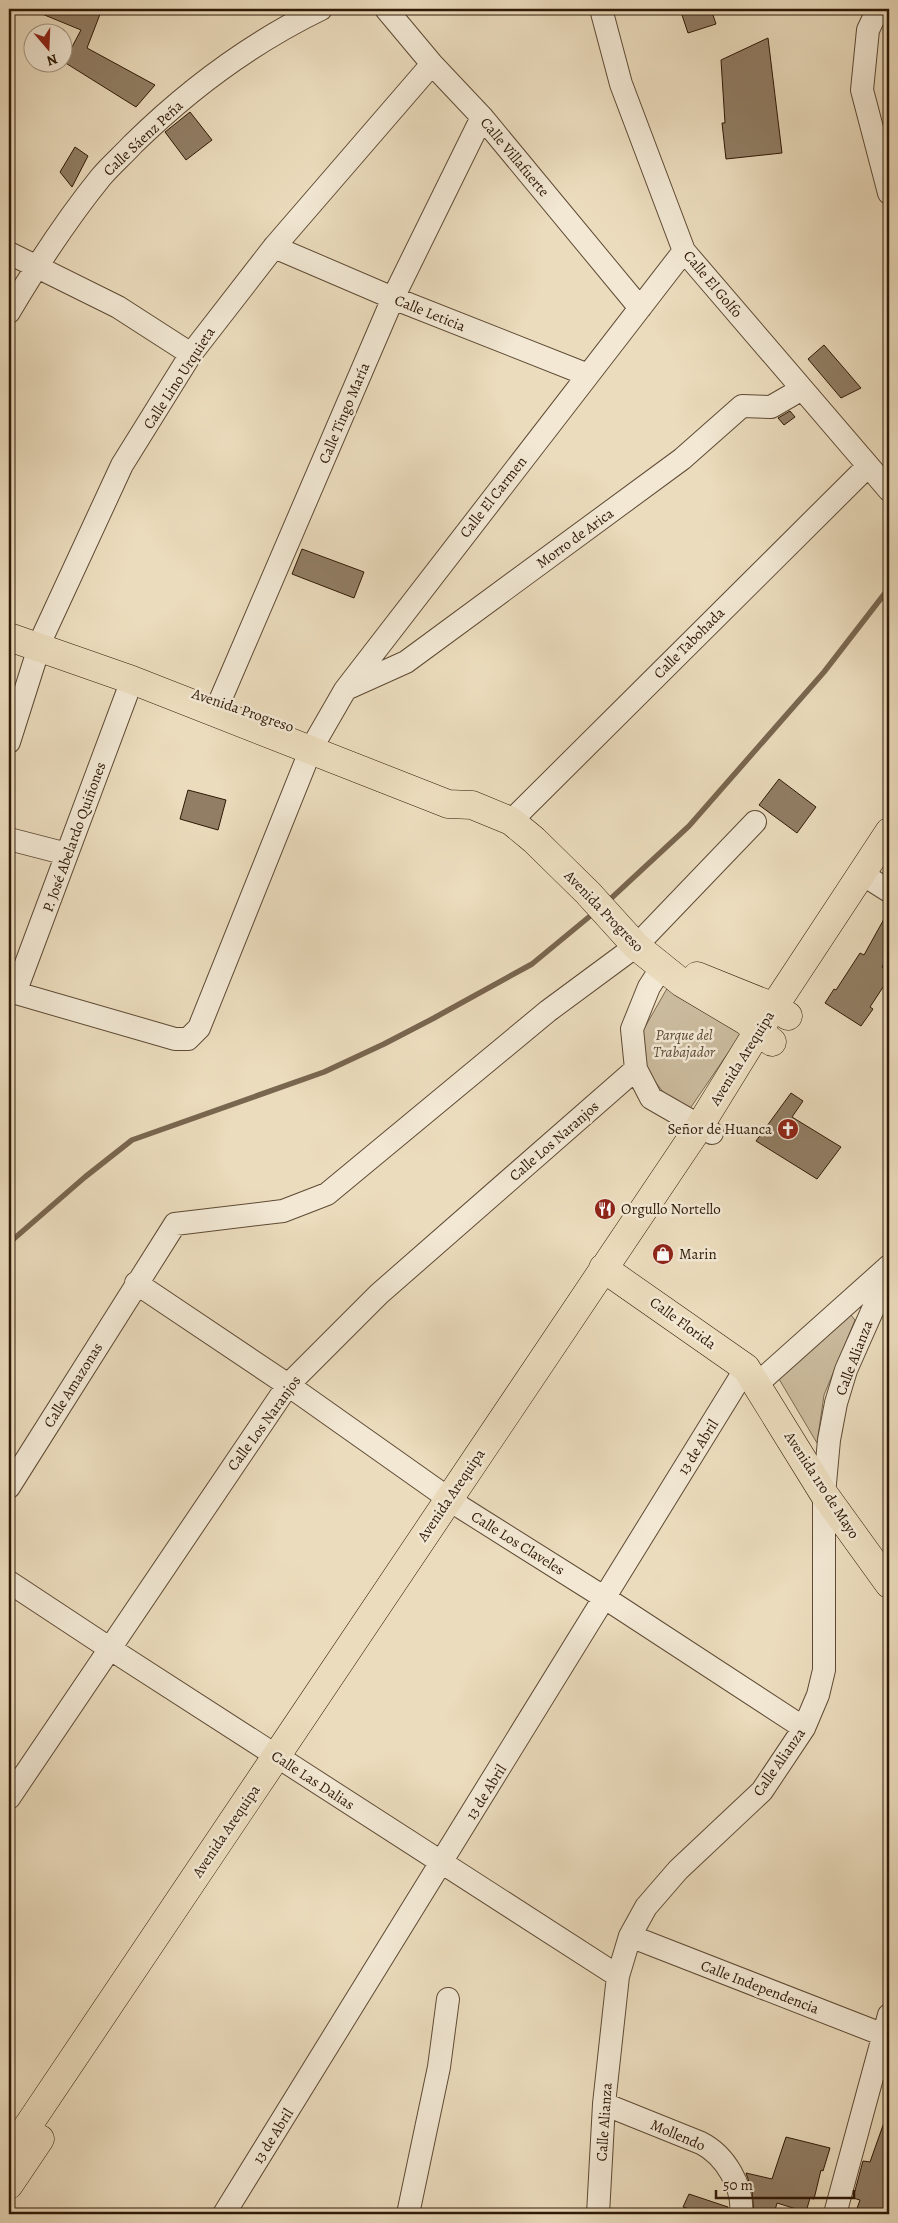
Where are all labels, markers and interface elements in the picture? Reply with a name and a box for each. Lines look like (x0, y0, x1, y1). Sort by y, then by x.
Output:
north arrow (22, 22, 72, 72)
text: N (44, 49, 60, 70)
street label: Calle Sáenz Peña (99, 96, 187, 180)
street label: Calle Villafuerte (476, 113, 554, 201)
street label: Calle El Golfo (679, 246, 747, 322)
street label: Calle Leticia (392, 290, 468, 336)
street label: Calle Lino Urquieta (138, 323, 220, 433)
street label: Calle Tingo María (314, 359, 374, 467)
street label: Calle El Carmen (455, 452, 531, 542)
street label: Morro de Arica (532, 503, 618, 573)
street label: Calle Tabohada (649, 603, 729, 683)
street label: Avenida Progreso (188, 683, 297, 737)
street label: P. José Abelardo Quiñones (38, 759, 110, 915)
street label: Avenida Progreso (559, 865, 648, 956)
street label: Avenida Arequipa (704, 1007, 779, 1110)
park label: Parque del Trabajador (653, 1025, 716, 1062)
street label: Calle Los Naranjos (505, 1096, 603, 1186)
church icon: Señor de Huanca (776, 1117, 800, 1141)
place label: Señor de Huanca (667, 1119, 772, 1139)
restaurant icon: Orgullo Nortello (593, 1197, 617, 1221)
place label: Orgullo Nortello (621, 1199, 721, 1219)
shop icon: Marin (651, 1242, 675, 1266)
place label: Marin (679, 1244, 717, 1264)
street label: Calle Florida (646, 1292, 720, 1354)
street label: Calle Alianza (831, 1318, 877, 1398)
street label: Calle Amazonas (39, 1339, 107, 1431)
street label: Calle Los Naranjos (223, 1371, 305, 1475)
street label: 13 de Abril (673, 1415, 723, 1479)
street label: Avenida 1ro de Mayo (779, 1427, 864, 1543)
street label: Avenida Arequipa (412, 1445, 489, 1546)
street label: Calle Los Claveles (467, 1506, 569, 1580)
street label: Calle Alianza (748, 1724, 810, 1800)
street label: Calle Las Dalias (268, 1746, 358, 1814)
street label: 13 de Abril (461, 1760, 511, 1824)
street label: Avenida Arequipa (187, 1781, 264, 1882)
street label: Calle Independencia (698, 1955, 822, 2019)
street label: Calle Alianza (591, 2082, 617, 2162)
street label: 13 de Abril (248, 2104, 298, 2168)
street label: Mollendo (648, 2115, 708, 2155)
scale bar (716, 2168, 853, 2200)
text: 50 m (723, 2175, 753, 2195)

